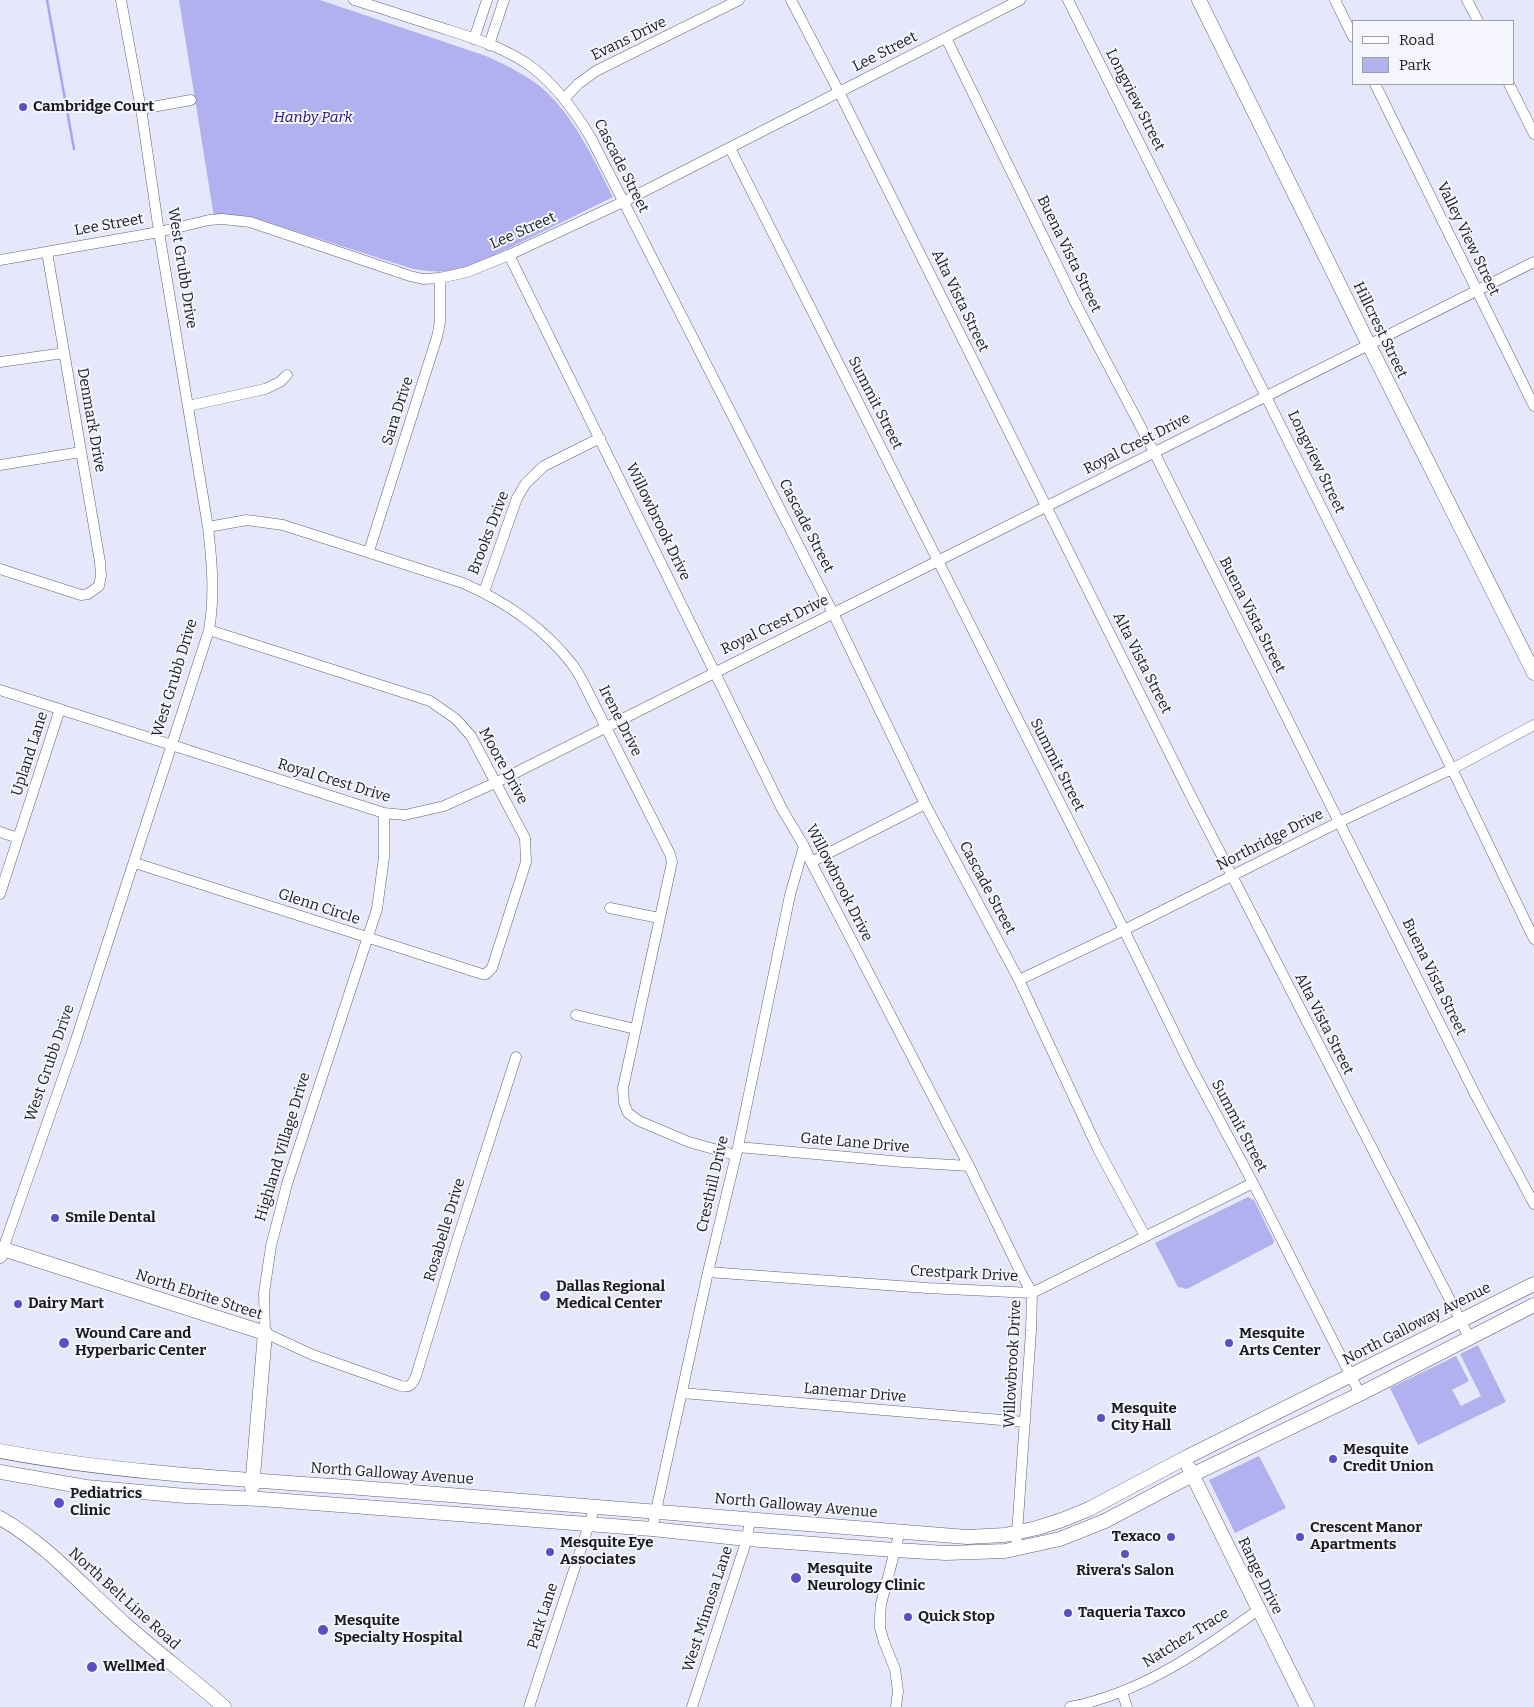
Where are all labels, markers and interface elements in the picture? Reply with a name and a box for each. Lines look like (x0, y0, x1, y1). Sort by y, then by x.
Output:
street label: Evans Drive (589, 13, 669, 65)
legend (1352, 20, 1514, 85)
street label: Lee Street (850, 28, 920, 76)
text: Road (1399, 31, 1434, 49)
street label: Longview Street (1102, 46, 1168, 154)
text: Park (1399, 56, 1431, 74)
place label: Cambridge Court (33, 98, 154, 116)
marker: Cambridge Court (17, 101, 29, 113)
park label: Hanby Park (273, 109, 353, 127)
street label: Cascade Street (590, 116, 652, 216)
street label: Valley View Street (1433, 179, 1503, 299)
street label: Buena Vista Street (1033, 193, 1105, 315)
street label: West Grubb Drive (164, 206, 200, 330)
street label: Lee Street (487, 209, 559, 253)
street label: Lee Street (73, 210, 145, 240)
street label: Alta Vista Street (927, 247, 993, 355)
street label: Hillcrest Street (1349, 279, 1411, 381)
street label: Summit Street (844, 354, 906, 452)
street label: Denmark Drive (73, 366, 109, 474)
street label: Sara Drive (378, 374, 418, 448)
street label: Longview Street (1283, 408, 1349, 516)
street label: Royal Crest Drive (1081, 409, 1193, 479)
street label: Willowbrook Drive (622, 460, 694, 584)
street label: Cascade Street (775, 476, 837, 576)
street label: Brooks Drive (465, 489, 513, 577)
street label: Buena Vista Street (1215, 554, 1289, 676)
street label: Royal Crest Drive (718, 591, 832, 659)
street label: Alta Vista Street (1109, 609, 1175, 717)
street label: West Grubb Drive (149, 617, 201, 739)
street label: Irene Drive (594, 682, 646, 760)
street label: Upland Lane (8, 709, 52, 799)
street label: Summit Street (1026, 716, 1088, 814)
street label: Moore Drive (475, 725, 531, 807)
street label: Royal Crest Drive (275, 755, 393, 807)
street label: Northridge Drive (1214, 805, 1326, 875)
street label: Willowbrook Drive (802, 822, 876, 944)
street label: Cascade Street (955, 838, 1019, 938)
street label: Glenn Circle (276, 885, 362, 929)
street label: Buena Vista Street (1398, 916, 1470, 1038)
street label: Alta Vista Street (1291, 970, 1357, 1078)
street label: West Grubb Drive (22, 1002, 78, 1124)
street label: Highland Village Drive (252, 1070, 314, 1224)
street label: Summit Street (1207, 1077, 1271, 1175)
street label: Gate Lane Drive (800, 1129, 910, 1157)
street label: Cresthill Drive (693, 1134, 733, 1234)
street label: Rosabelle Drive (421, 1176, 469, 1284)
place label: Smile Dental (65, 1209, 156, 1227)
marker: Smile Dental (49, 1212, 61, 1224)
street label: Crestpark Drive (909, 1262, 1019, 1286)
street label: North Ebrite Street (133, 1266, 265, 1324)
place label: Dallas Regional Medical Center (556, 1278, 665, 1313)
street label: North Galloway Avenue (1340, 1279, 1494, 1369)
marker: Dallas Regional Medical Center (538, 1289, 552, 1303)
place label: Dairy Mart (28, 1295, 104, 1313)
marker: Dairy Mart (12, 1298, 24, 1310)
street label: Willowbrook Drive (1001, 1299, 1025, 1429)
place label: Wound Care and Hyperbaric Center (75, 1325, 206, 1360)
place label: Mesquite Arts Center (1239, 1325, 1320, 1360)
marker: Wound Care and Hyperbaric Center (57, 1336, 71, 1350)
marker: Mesquite Arts Center (1223, 1337, 1235, 1349)
street label: Lanemar Drive (803, 1380, 907, 1406)
place label: Mesquite City Hall (1111, 1400, 1177, 1435)
marker: Mesquite City Hall (1095, 1412, 1107, 1424)
place label: Mesquite Credit Union (1343, 1441, 1434, 1476)
marker: Mesquite Credit Union (1327, 1453, 1339, 1465)
street label: North Galloway Avenue (310, 1459, 474, 1489)
place label: Pediatrics Clinic (70, 1485, 142, 1520)
street label: North Galloway Avenue (714, 1490, 878, 1522)
marker: Pediatrics Clinic (52, 1496, 66, 1510)
place label: Crescent Manor Apartments (1310, 1519, 1422, 1554)
place label: Texaco (1112, 1528, 1161, 1546)
marker: Texaco (1165, 1531, 1177, 1543)
marker: Crescent Manor Apartments (1294, 1531, 1306, 1543)
place label: Mesquite Eye Associates (560, 1534, 653, 1569)
street label: Range Drive (1234, 1534, 1286, 1618)
street label: North Belt Line Road (65, 1544, 183, 1654)
street label: West Mimosa Lane (679, 1544, 737, 1674)
marker: Mesquite Eye Associates (544, 1546, 556, 1558)
marker: Rivera's Salon (1119, 1548, 1131, 1560)
place label: Mesquite Neurology Clinic (807, 1560, 925, 1595)
place label: Rivera's Salon (1076, 1562, 1174, 1580)
marker: Mesquite Neurology Clinic (789, 1571, 803, 1585)
street label: Park Lane (524, 1581, 562, 1651)
place label: Taqueria Taxco (1078, 1604, 1186, 1622)
street label: Natchez Trace (1139, 1604, 1233, 1672)
marker: Taqueria Taxco (1062, 1607, 1074, 1619)
place label: Quick Stop (918, 1608, 995, 1626)
marker: Quick Stop (902, 1611, 914, 1623)
place label: Mesquite Specialty Hospital (334, 1612, 463, 1647)
marker: Mesquite Specialty Hospital (316, 1623, 330, 1637)
place label: WellMed (103, 1658, 165, 1676)
marker: WellMed (85, 1660, 99, 1674)

